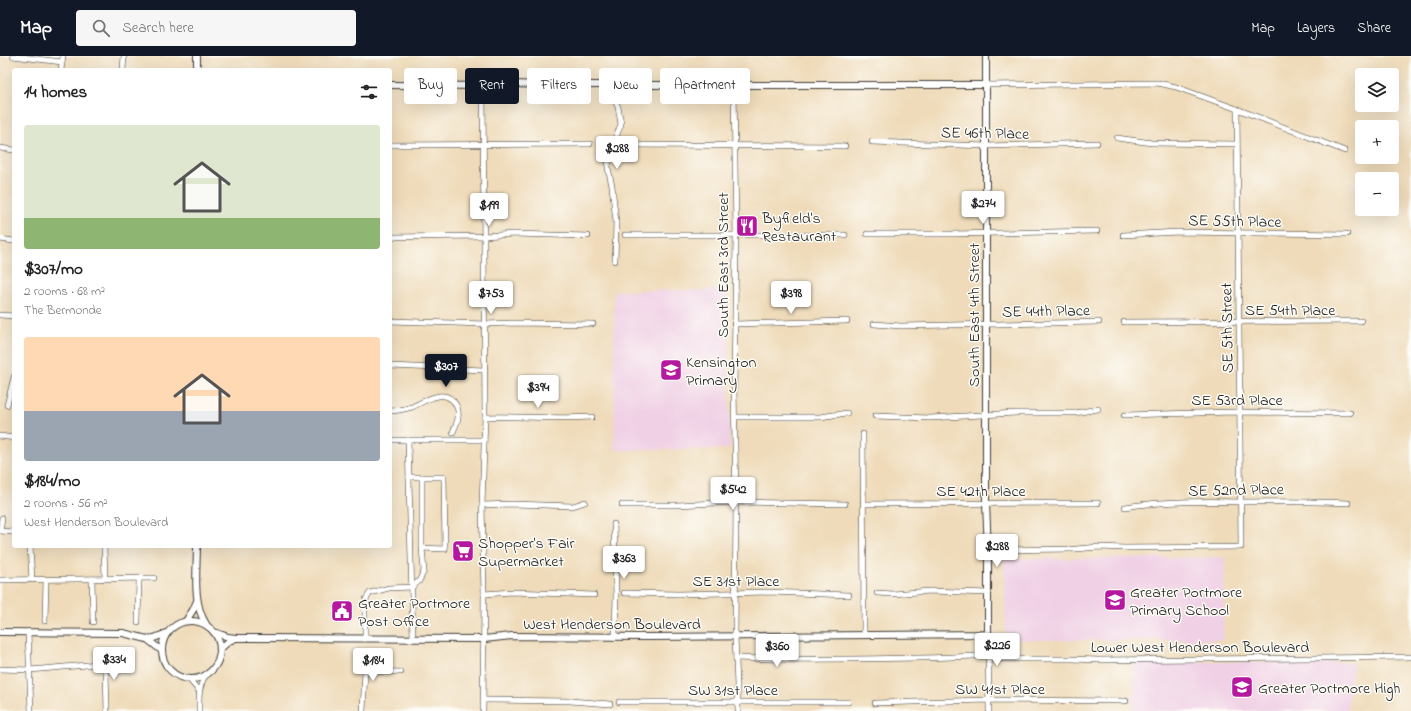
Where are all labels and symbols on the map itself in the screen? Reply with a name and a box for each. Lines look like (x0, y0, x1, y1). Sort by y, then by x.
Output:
street label: SE 46th Place (941, 121, 1030, 147)
pin: $288 (593, 136, 641, 170)
pin: $274 (959, 191, 1007, 225)
street label: South East 3rd Street (712, 192, 736, 338)
pin: $199 (465, 193, 513, 227)
place label: Byfield's Restaurant (761, 207, 837, 249)
street label: SE 55th Place (1188, 209, 1283, 235)
restaurant icon: Byfield's Restaurant (734, 213, 760, 239)
street label: South East 4th Street (963, 242, 987, 387)
pin: $753 (467, 281, 515, 315)
pin: $398 (767, 281, 815, 315)
street label: SE 5th Street (1215, 282, 1241, 373)
street label: SE 44th Place (1002, 299, 1091, 325)
street label: SE 54th Place (1245, 299, 1336, 323)
place label: Kensington Primary (686, 351, 757, 393)
pin: $307 (422, 354, 470, 388)
school or university icon: Kensington Primary (658, 357, 684, 383)
pin: $394 (514, 375, 562, 409)
street label: SE 53rd Place (1191, 389, 1284, 413)
pin: $542 (709, 477, 757, 511)
street label: SE 52nd Place (1188, 478, 1285, 504)
street label: SE 42th Place (936, 480, 1027, 504)
place label: Shopper's Fair Supermarket (478, 532, 574, 574)
pin: $288 (973, 534, 1021, 568)
supermarket icon: Shopper's Fair Supermarket (450, 538, 476, 564)
pin: $363 (600, 546, 648, 580)
street label: SE 31st Place (692, 570, 780, 594)
place label: Greater Portmore Primary School (1130, 581, 1243, 623)
school or university icon: Greater Portmore Primary School (1102, 587, 1128, 613)
place label: Greater Portmore Post Office (358, 592, 471, 634)
public building icon: Greater Portmore Post Office (329, 598, 355, 624)
street label: West Henderson Boulevard (523, 613, 701, 637)
pin: $226 (973, 633, 1021, 667)
pin: $360 (753, 634, 801, 668)
street label: Lower West Henderson Boulevard (1091, 636, 1309, 660)
pin: $334 (90, 647, 138, 681)
pin: $184 (349, 648, 397, 682)
school or university icon: Greater Portmore High (1229, 674, 1255, 700)
place label: Greater Portmore High (1258, 677, 1400, 701)
street label: SW 41st Place (955, 678, 1046, 702)
street label: SW 31st Place (688, 679, 779, 703)

